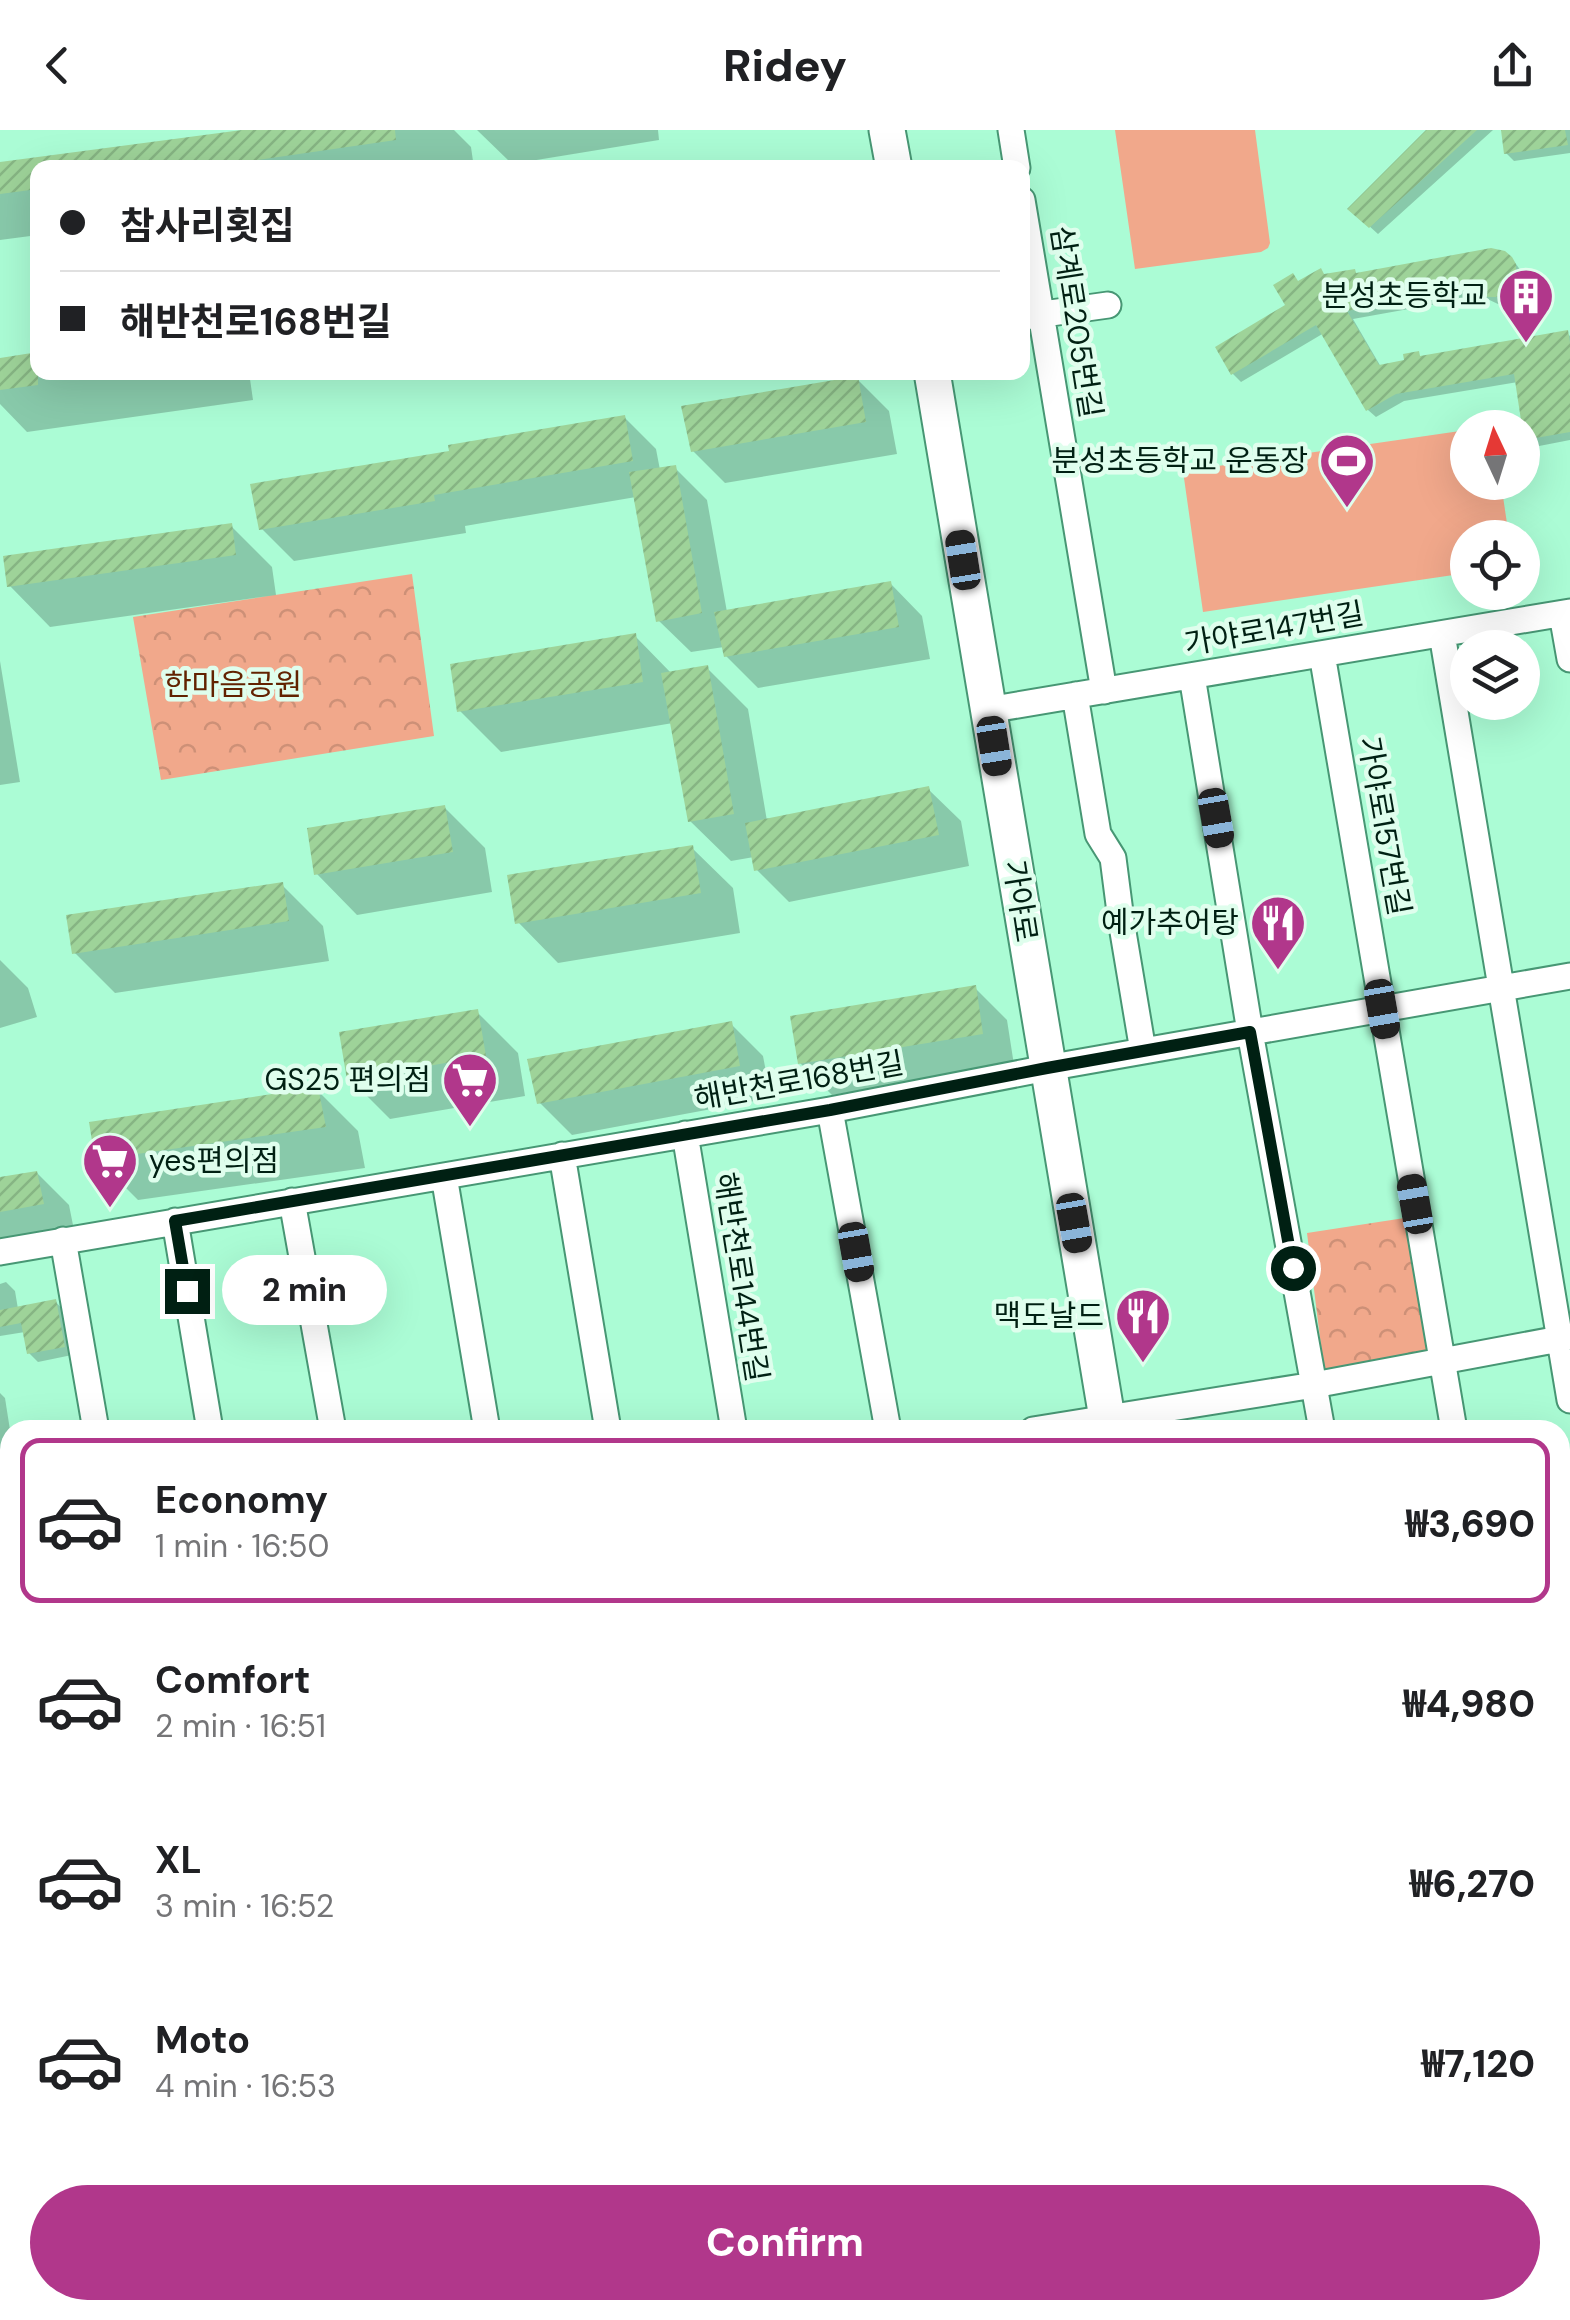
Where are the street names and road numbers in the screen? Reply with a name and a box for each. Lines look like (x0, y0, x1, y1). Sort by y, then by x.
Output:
street label: 삼계로205번길 (1042, 223, 1111, 421)
street label: 가야로147번길 (1181, 594, 1367, 663)
street label: 가야로157번길 (1350, 733, 1419, 919)
street label: 가야로 (995, 857, 1046, 945)
street label: 해반천로168번길 (691, 1043, 907, 1118)
street label: 해반천로144번길 (706, 1169, 777, 1384)

